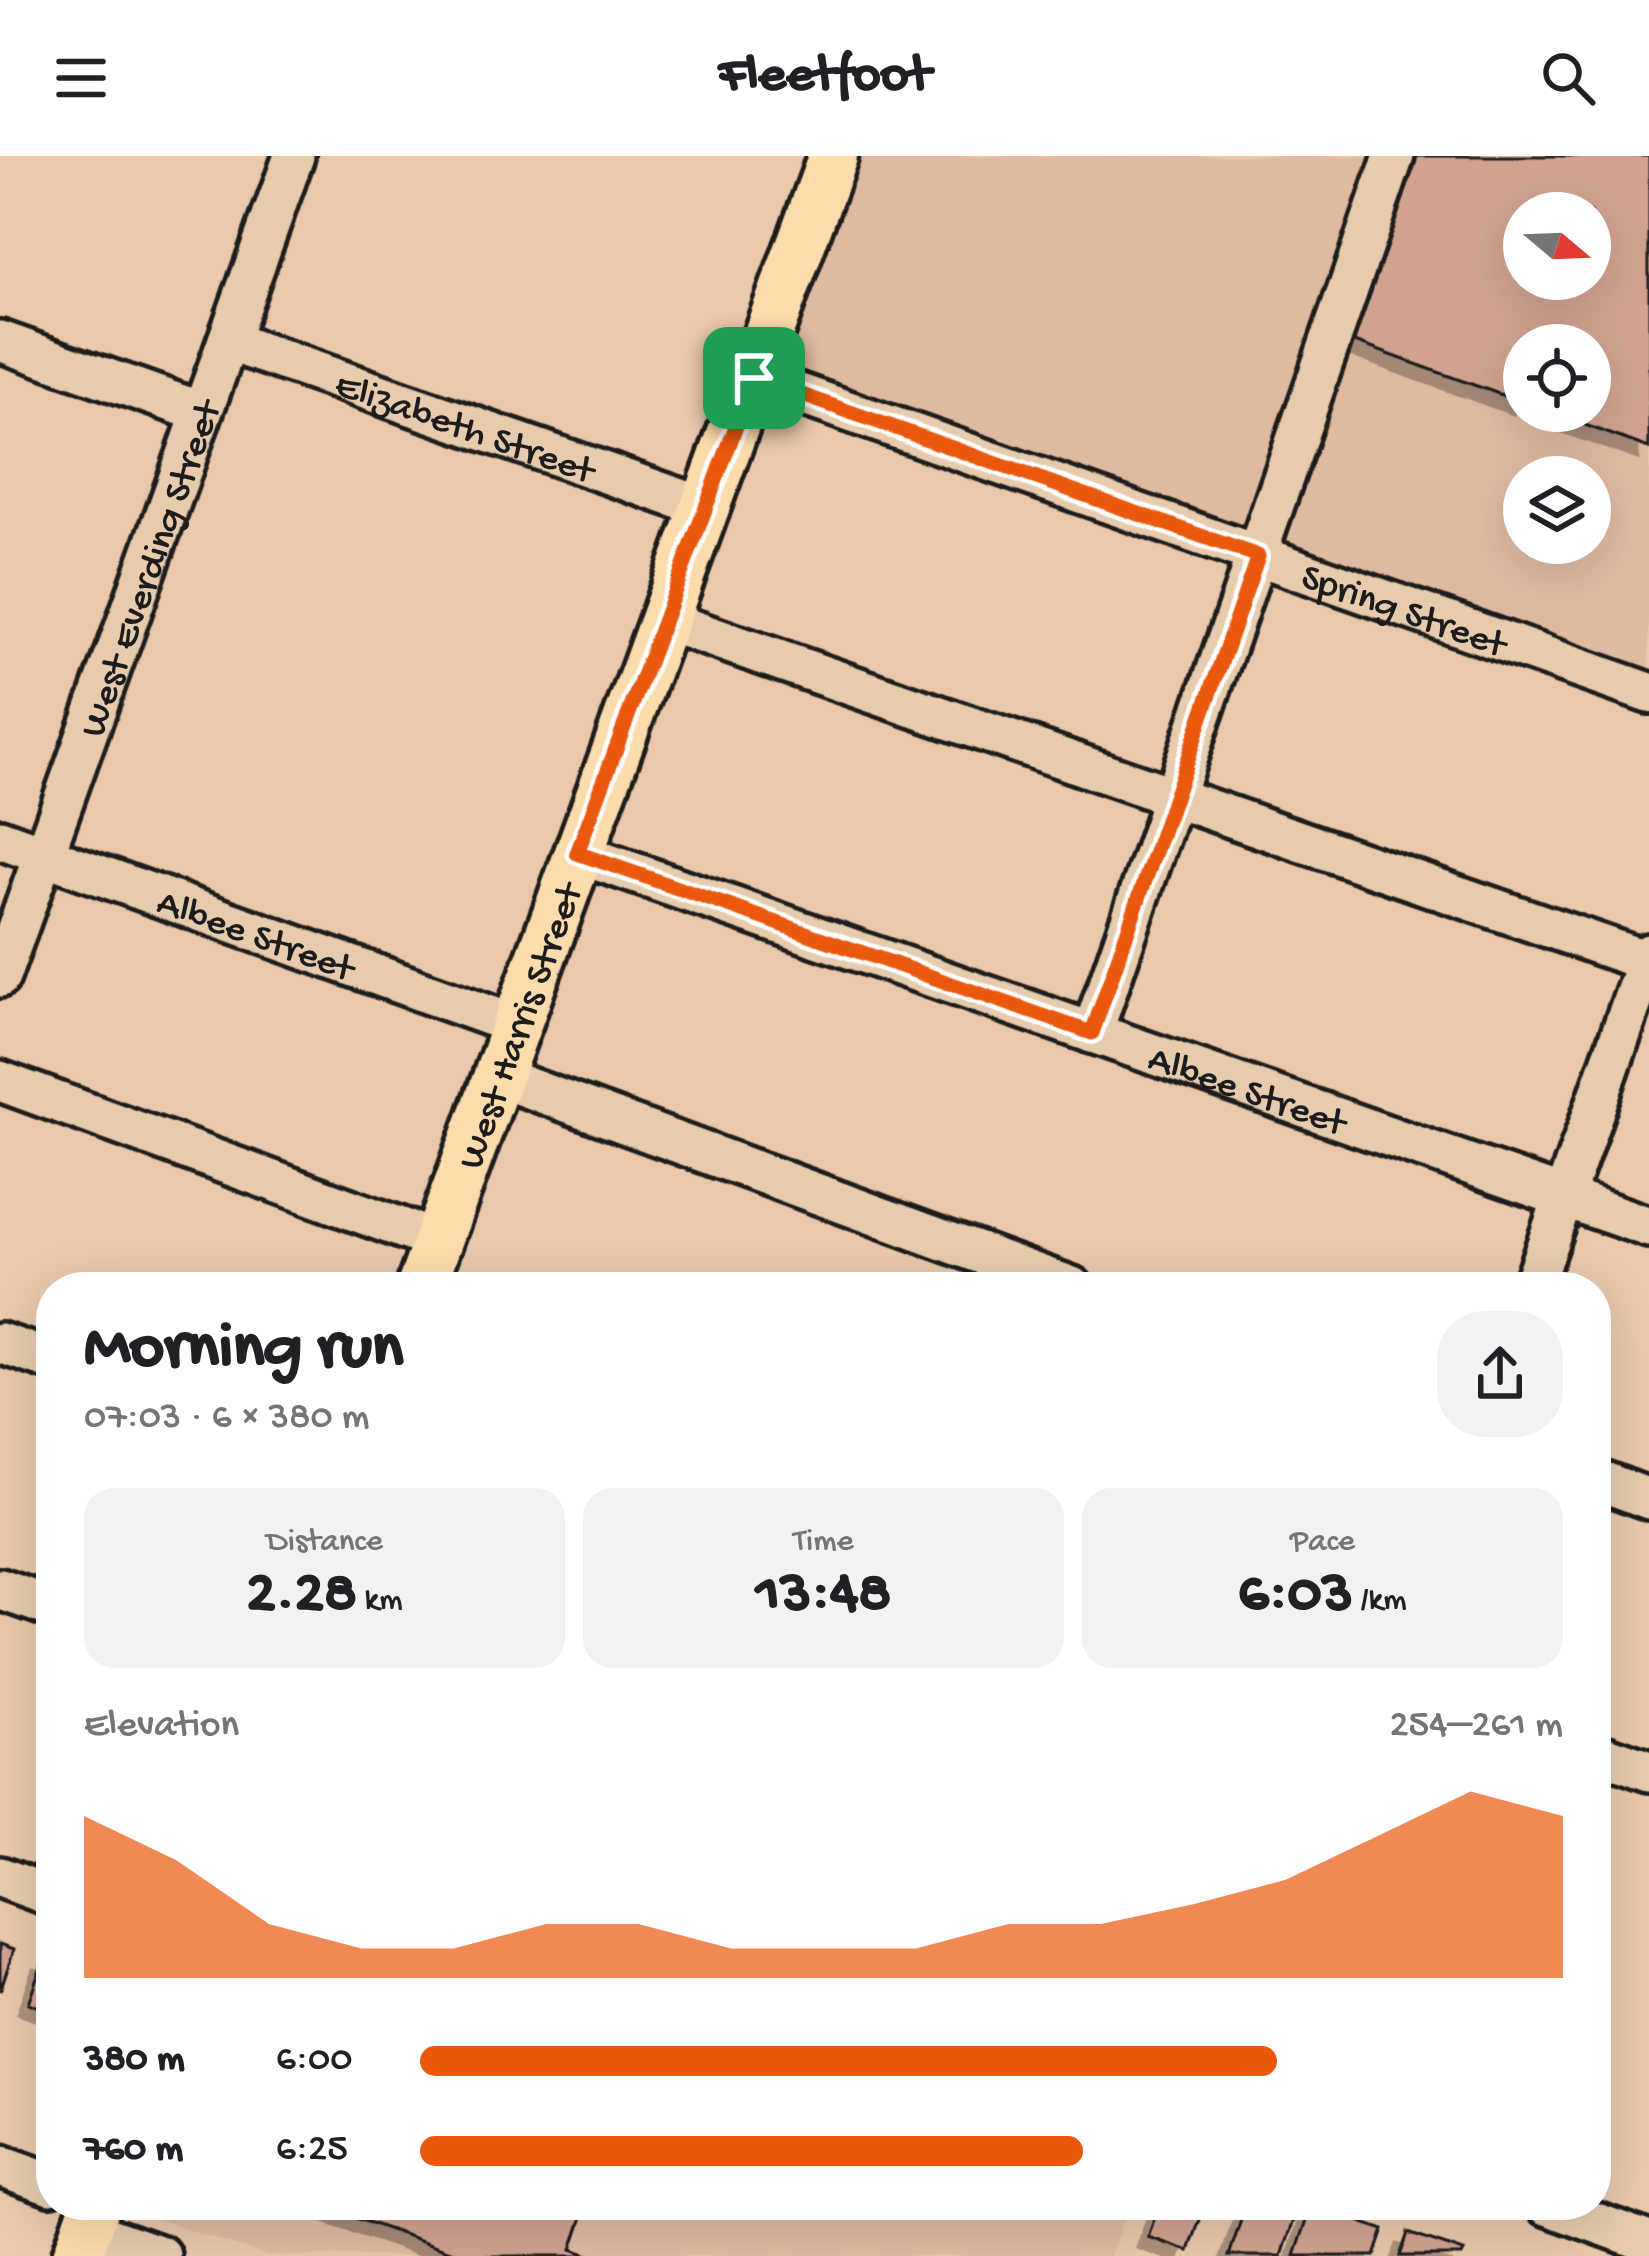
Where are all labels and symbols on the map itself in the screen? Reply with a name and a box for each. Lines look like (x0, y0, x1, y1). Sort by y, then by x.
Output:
north arrow (1503, 192, 1611, 300)
pin (703, 327, 805, 429)
street label: Elizabeth Street (328, 364, 602, 498)
street label: West Everding Street (72, 393, 236, 744)
street label: Spring Street (1294, 557, 1514, 672)
street label: West Harris Street (450, 875, 597, 1176)
street label: Albee Street (150, 882, 362, 996)
street label: Albee Street (1141, 1038, 1354, 1150)

